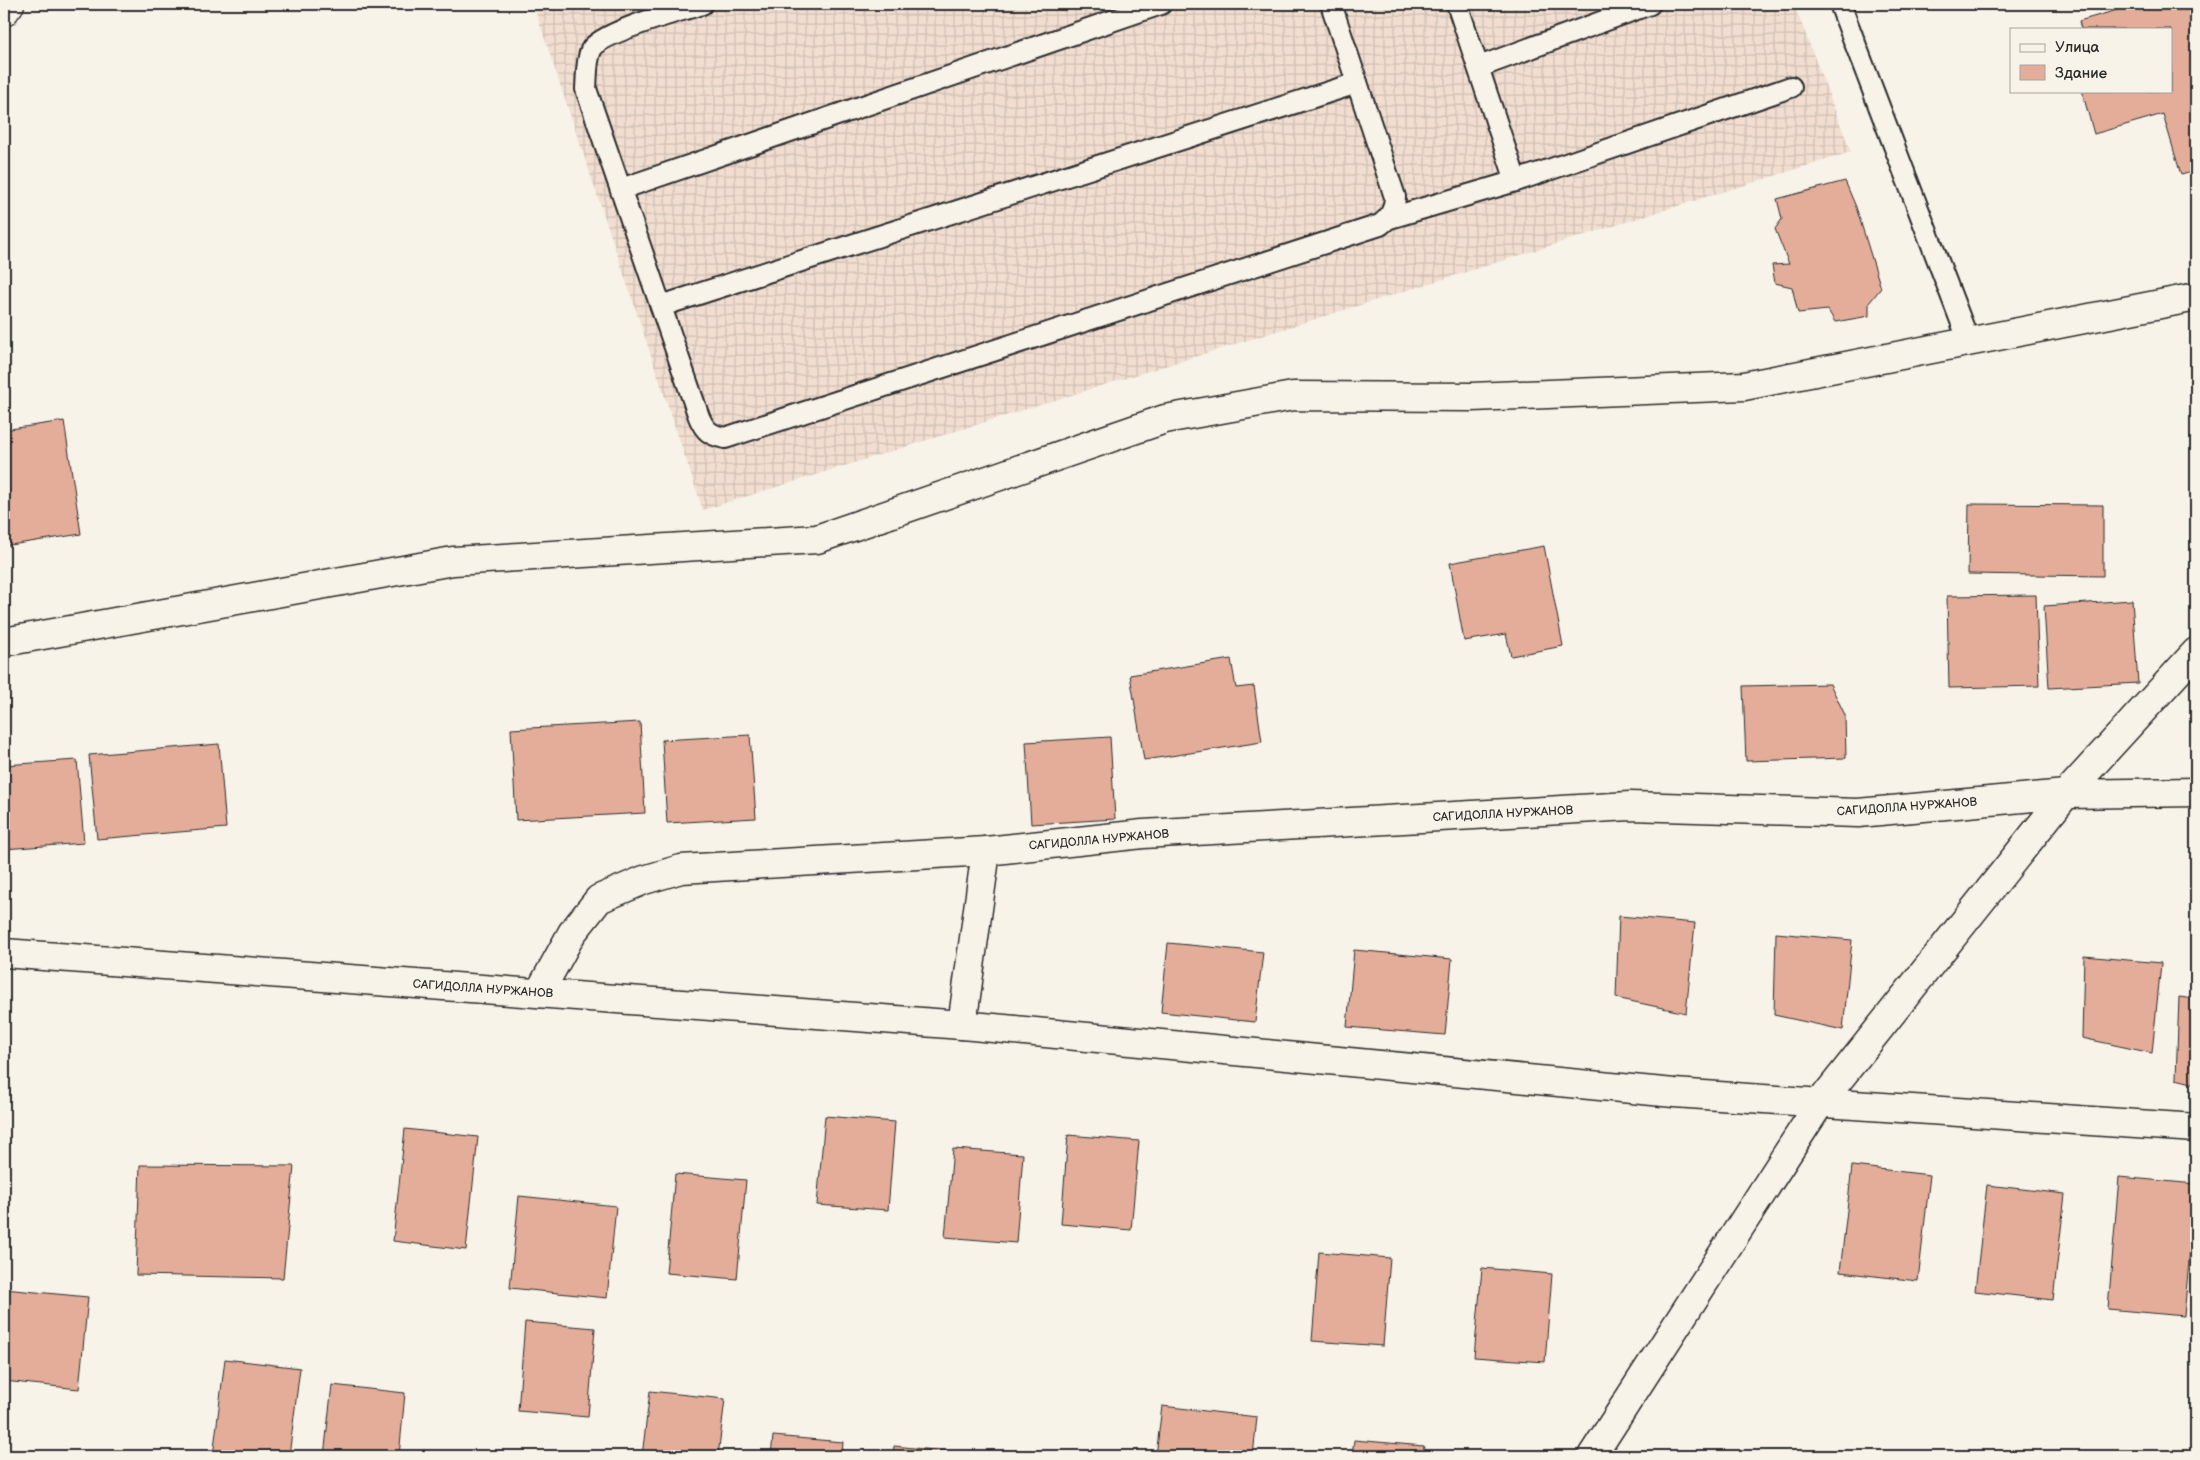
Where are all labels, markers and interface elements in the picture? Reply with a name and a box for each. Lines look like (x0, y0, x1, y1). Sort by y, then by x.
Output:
legend (2010, 28, 2172, 92)
text: Улица (2055, 38, 2100, 57)
text: Здание (2055, 64, 2107, 83)
street label: САГИДОЛЛА НУРЖАНОВ (1836, 795, 1978, 819)
street label: САГИДОЛЛА НУРЖАНОВ (1432, 803, 1574, 825)
street label: САГИДОЛЛА НУРЖАНОВ (1028, 826, 1170, 854)
street label: САГИДОЛЛА НУРЖАНОВ (412, 977, 554, 1001)

